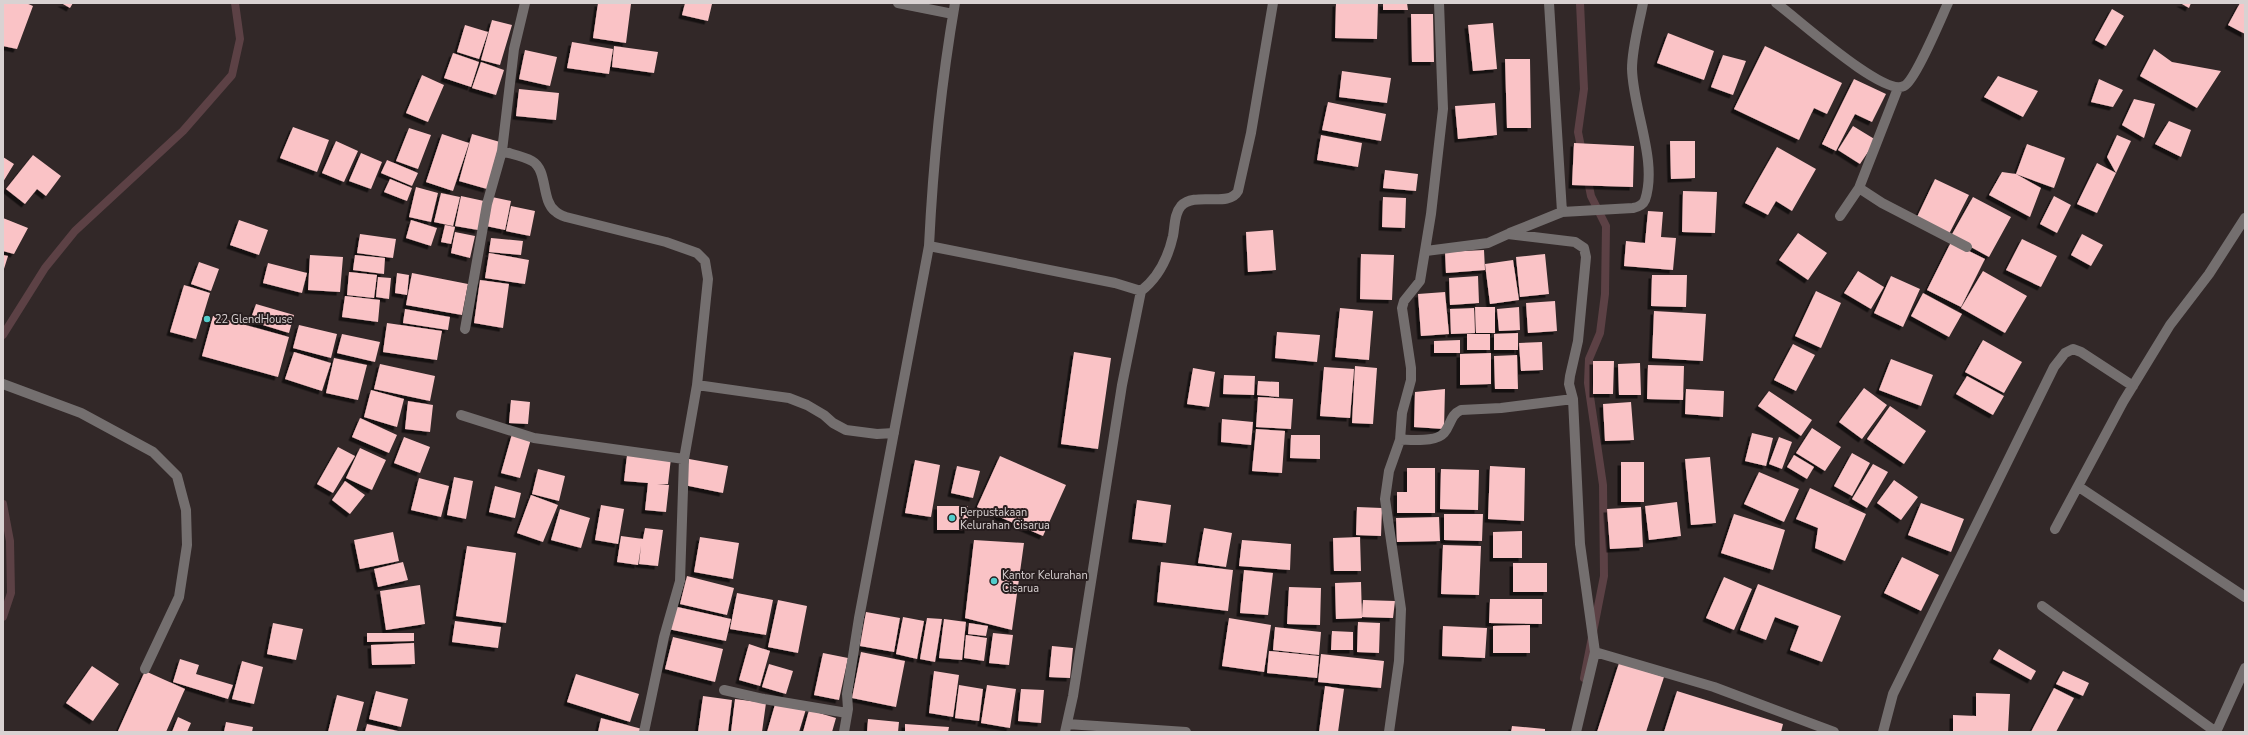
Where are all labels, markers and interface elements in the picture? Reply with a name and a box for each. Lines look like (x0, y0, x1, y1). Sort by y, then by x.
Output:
place label: 22 GlendHouse (215, 312, 293, 327)
marker: 22 GlendHouse (202, 314, 212, 324)
place label: Perpustakaan Kelurahan Cisarua (960, 505, 1050, 533)
marker: Perpustakaan Kelurahan Cisarua (947, 513, 957, 523)
place label: Kantor Kelurahan Cisarua (1002, 568, 1088, 596)
marker: Kantor Kelurahan Cisarua (989, 576, 999, 586)

